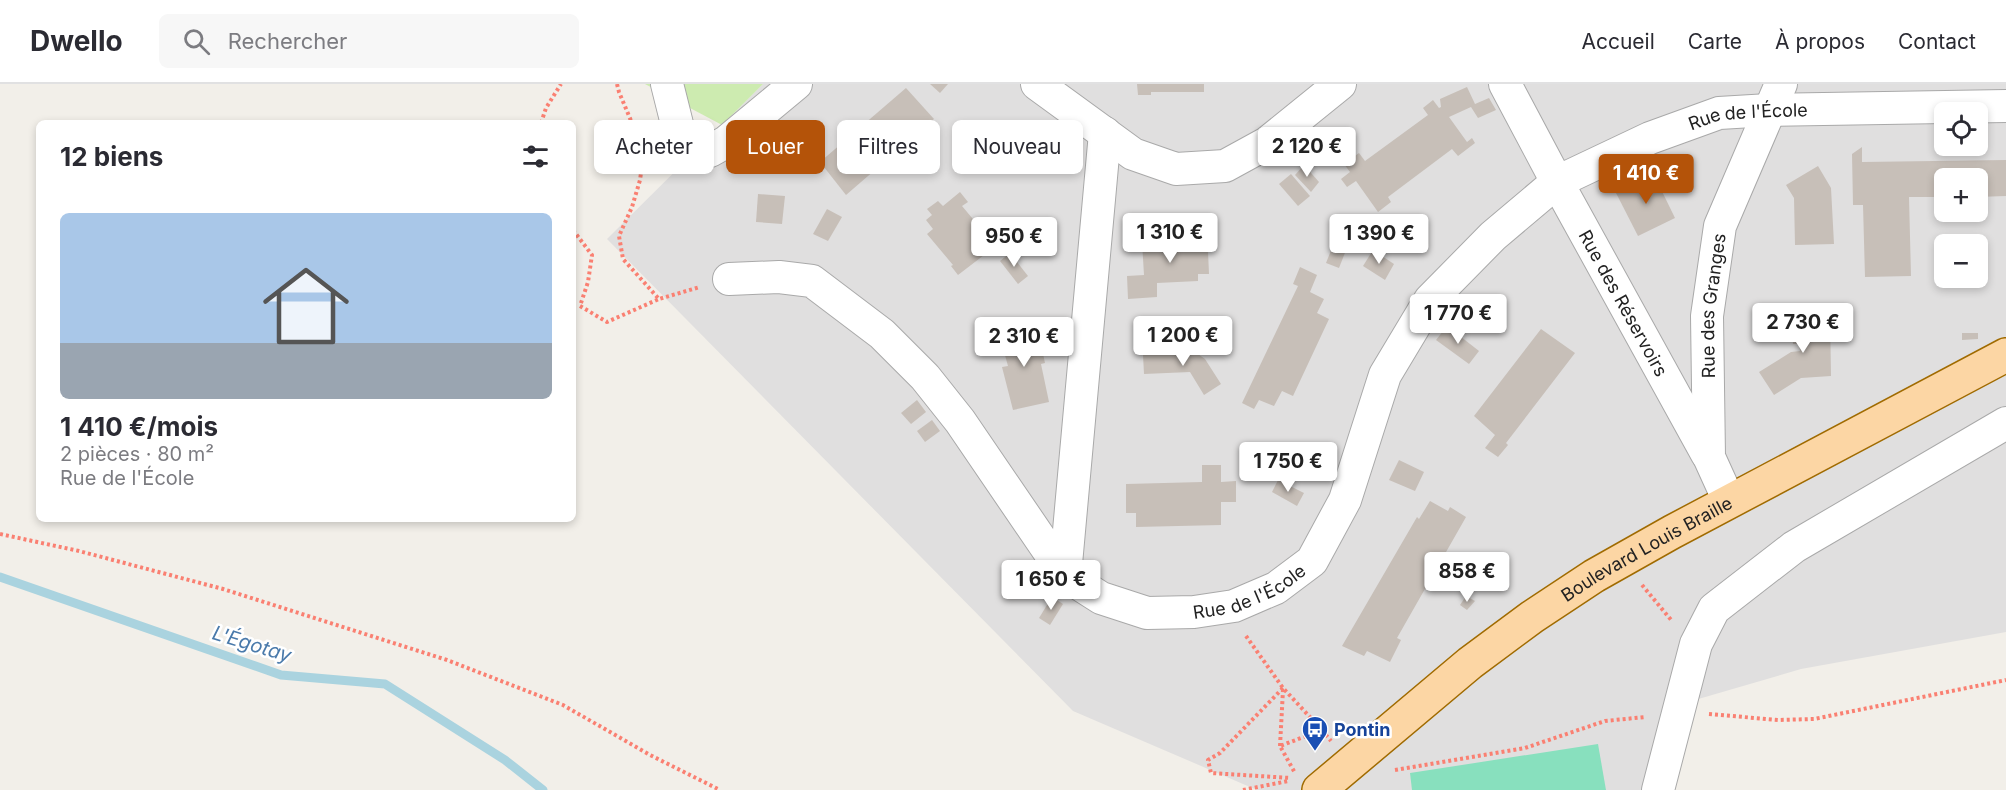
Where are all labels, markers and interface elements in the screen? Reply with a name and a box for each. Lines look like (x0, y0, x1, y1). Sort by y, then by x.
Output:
search box (159, 14, 579, 68)
text: Dwello (30, 24, 123, 58)
icon: search (180, 25, 213, 58)
text: Rechercher (228, 28, 347, 54)
text: Accueil (1581, 29, 1655, 54)
text: Carte (1688, 29, 1742, 54)
text: À propos (1775, 29, 1865, 54)
text: Contact (1898, 29, 1976, 54)
street label: Rue de l'École (1685, 98, 1808, 134)
map controls (1934, 102, 1988, 288)
button: locate (1934, 102, 1988, 156)
chip: Acheter (594, 120, 714, 174)
chip: Louer (726, 120, 825, 174)
chip: Filtres (837, 120, 940, 174)
chip: Nouveau (952, 120, 1083, 174)
pin: 2 120 € (1252, 127, 1362, 178)
text: 2 120 € (1272, 134, 1342, 158)
icon: filters (519, 140, 552, 173)
text: 12 biens (60, 141, 163, 172)
pin: 1 410 € (1591, 154, 1701, 205)
text: 1 410 € (1613, 161, 1679, 185)
button: + (1934, 168, 1988, 222)
pin: 1 310 € (1115, 213, 1225, 264)
pin: 1 390 € (1324, 214, 1434, 265)
pin: 950 € (972, 217, 1056, 268)
text: 1 310 € (1137, 220, 1203, 244)
text: 1 390 € (1343, 221, 1415, 245)
text: 950 € (985, 224, 1043, 248)
street label: Rue des Réservoirs (1575, 226, 1672, 380)
street label: Rue des Granges (1696, 232, 1729, 378)
button: − (1934, 234, 1988, 288)
icon: home (252, 252, 360, 360)
pin: 1 770 € (1403, 294, 1513, 345)
text: 1 770 € (1424, 301, 1492, 325)
pin: 2 730 € (1748, 303, 1858, 354)
text: 2 730 € (1766, 310, 1840, 334)
pin: 1 200 € (1128, 316, 1238, 367)
pin: 2 310 € (969, 317, 1079, 368)
text: 1 200 € (1147, 323, 1219, 347)
text: 2 310 € (989, 324, 1059, 348)
text: 1 410 €/mois (60, 411, 218, 442)
text: 2 pièces · 80 m² (60, 442, 214, 466)
pin: 1 750 € (1233, 442, 1343, 493)
text: 1 750 € (1253, 449, 1323, 473)
text: Rue de l'École (60, 466, 194, 490)
street label: Boulevard Louis Braille (1557, 492, 1735, 605)
pin: 858 € (1425, 552, 1509, 603)
street label: Rue de l'École (1191, 559, 1309, 623)
text: 858 € (1438, 559, 1496, 583)
pin: 1 650 € (996, 560, 1106, 611)
text: 1 650 € (1015, 567, 1087, 591)
water label: L'Égotay (210, 621, 295, 668)
bus stop icon: Pontin (1300, 714, 1330, 752)
place label: Pontin (1334, 719, 1390, 740)

